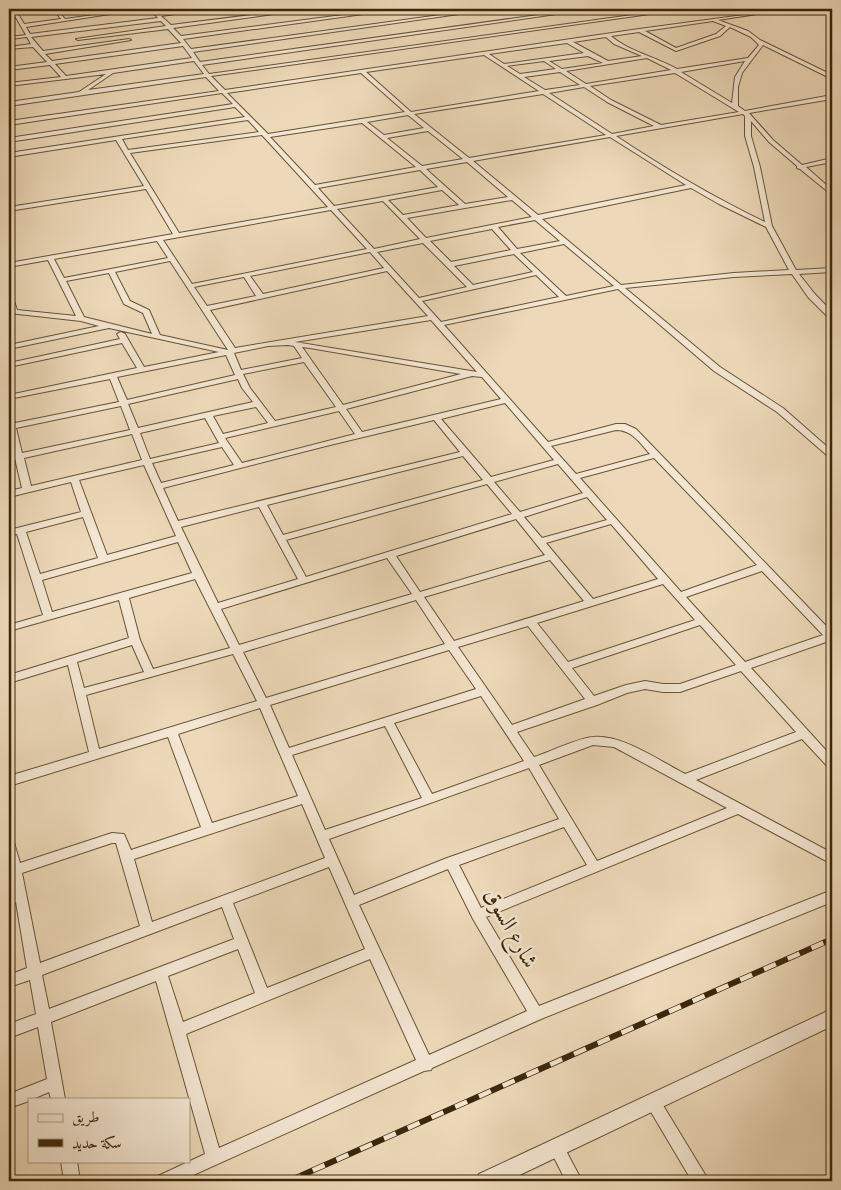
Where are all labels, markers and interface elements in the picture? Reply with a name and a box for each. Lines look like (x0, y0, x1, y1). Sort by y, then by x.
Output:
street label: شارع السوق (474, 884, 543, 975)
legend (28, 1098, 190, 1162)
text: طريق (72, 1108, 99, 1127)
text: سكة حديد (72, 1134, 122, 1152)

